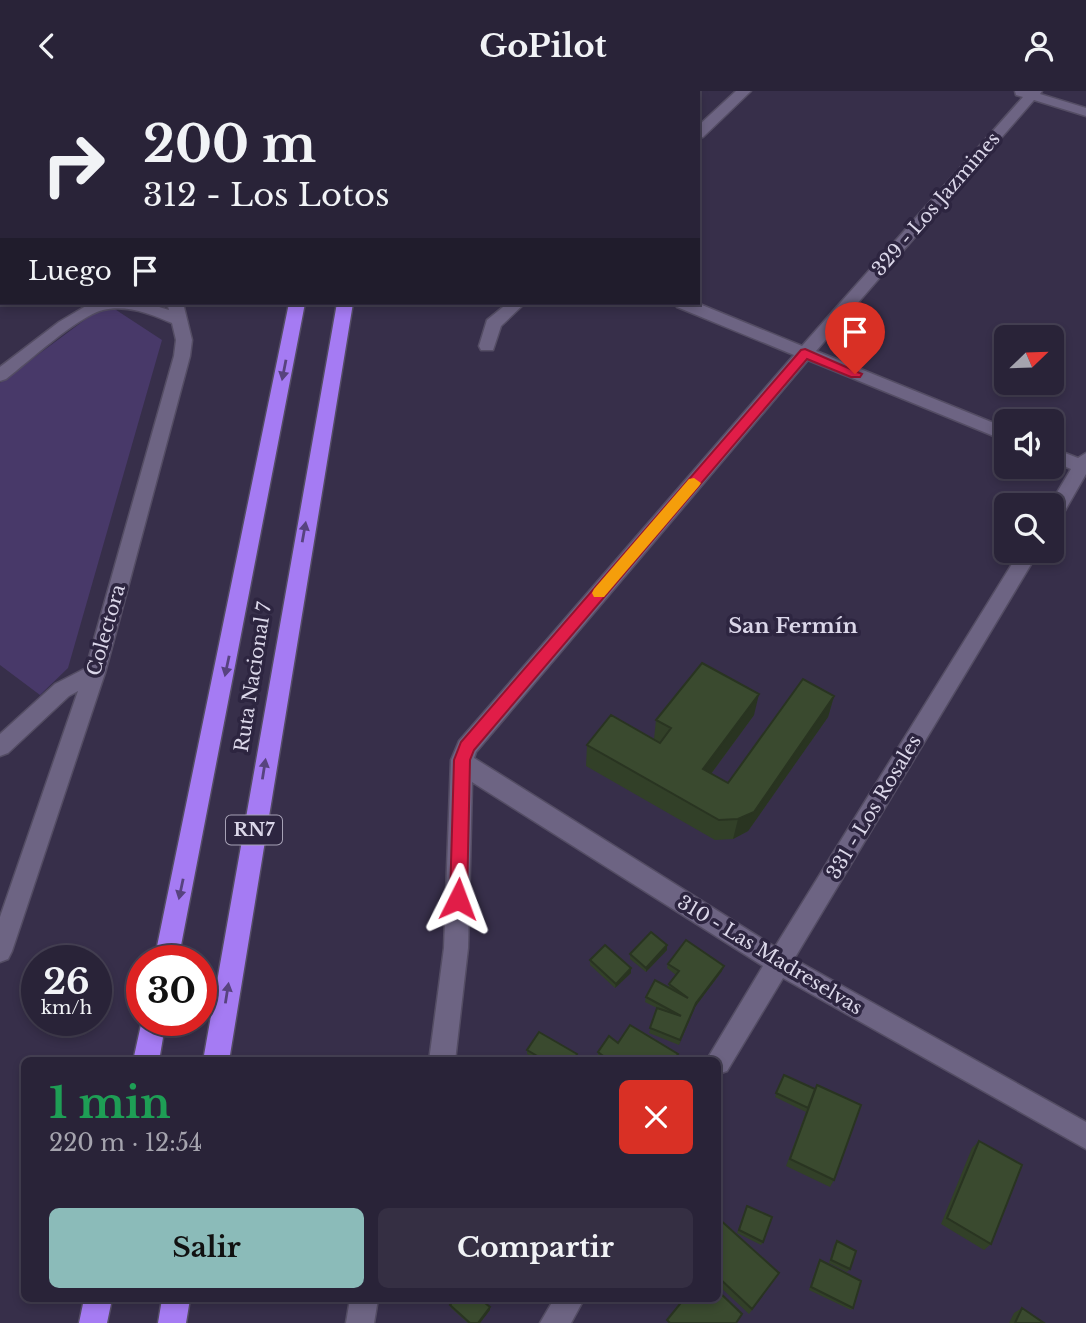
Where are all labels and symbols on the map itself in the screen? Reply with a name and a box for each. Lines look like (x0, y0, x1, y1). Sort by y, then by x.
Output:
street label: 329 - Los Jazmines (867, 127, 1005, 281)
pin (825, 302, 885, 374)
north arrow (994, 325, 1064, 395)
one-way arrow (278, 359, 289, 381)
one-way arrow (299, 521, 310, 543)
street label: Colectora (82, 581, 130, 678)
street label: Ruta Nacional 7 (230, 600, 276, 754)
district label: San Fermín (728, 613, 858, 639)
one-way arrow (221, 655, 232, 677)
street label: 331 - Los Rosales (822, 731, 926, 883)
one-way arrow (259, 758, 270, 780)
road number: RN7 (226, 815, 282, 845)
position arrow (421, 862, 495, 936)
one-way arrow (176, 878, 187, 900)
street label: 310 - Las Madreselvas (673, 891, 867, 1019)
speed limit sign: 30 (126, 945, 217, 1036)
one-way arrow (222, 982, 233, 1004)

